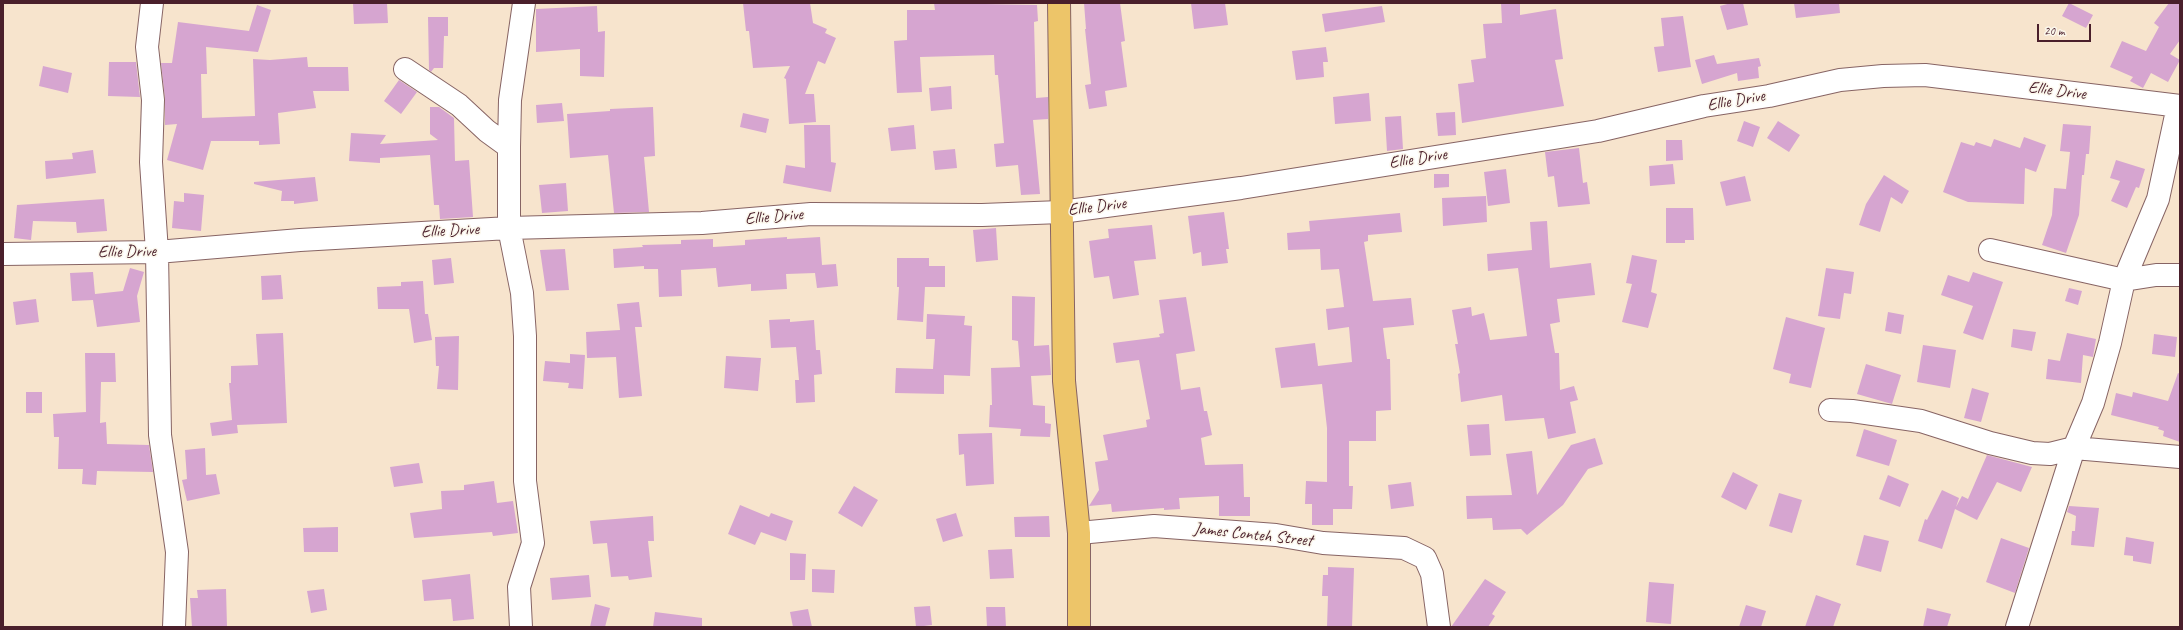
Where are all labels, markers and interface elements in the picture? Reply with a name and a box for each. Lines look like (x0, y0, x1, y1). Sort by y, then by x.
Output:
scale bar (2039, 16, 2093, 42)
text: 20 m (2044, 23, 2064, 39)
street label: Ellie Drive (2027, 77, 2087, 105)
street label: Ellie Drive (1706, 86, 1766, 116)
street label: Ellie Drive (1388, 144, 1448, 174)
street label: Ellie Drive (1067, 193, 1127, 221)
street label: Ellie Drive (744, 204, 804, 230)
street label: Ellie Drive (420, 219, 480, 243)
street label: Ellie Drive (98, 241, 156, 263)
street label: James Conteh Street (1193, 519, 1313, 551)

